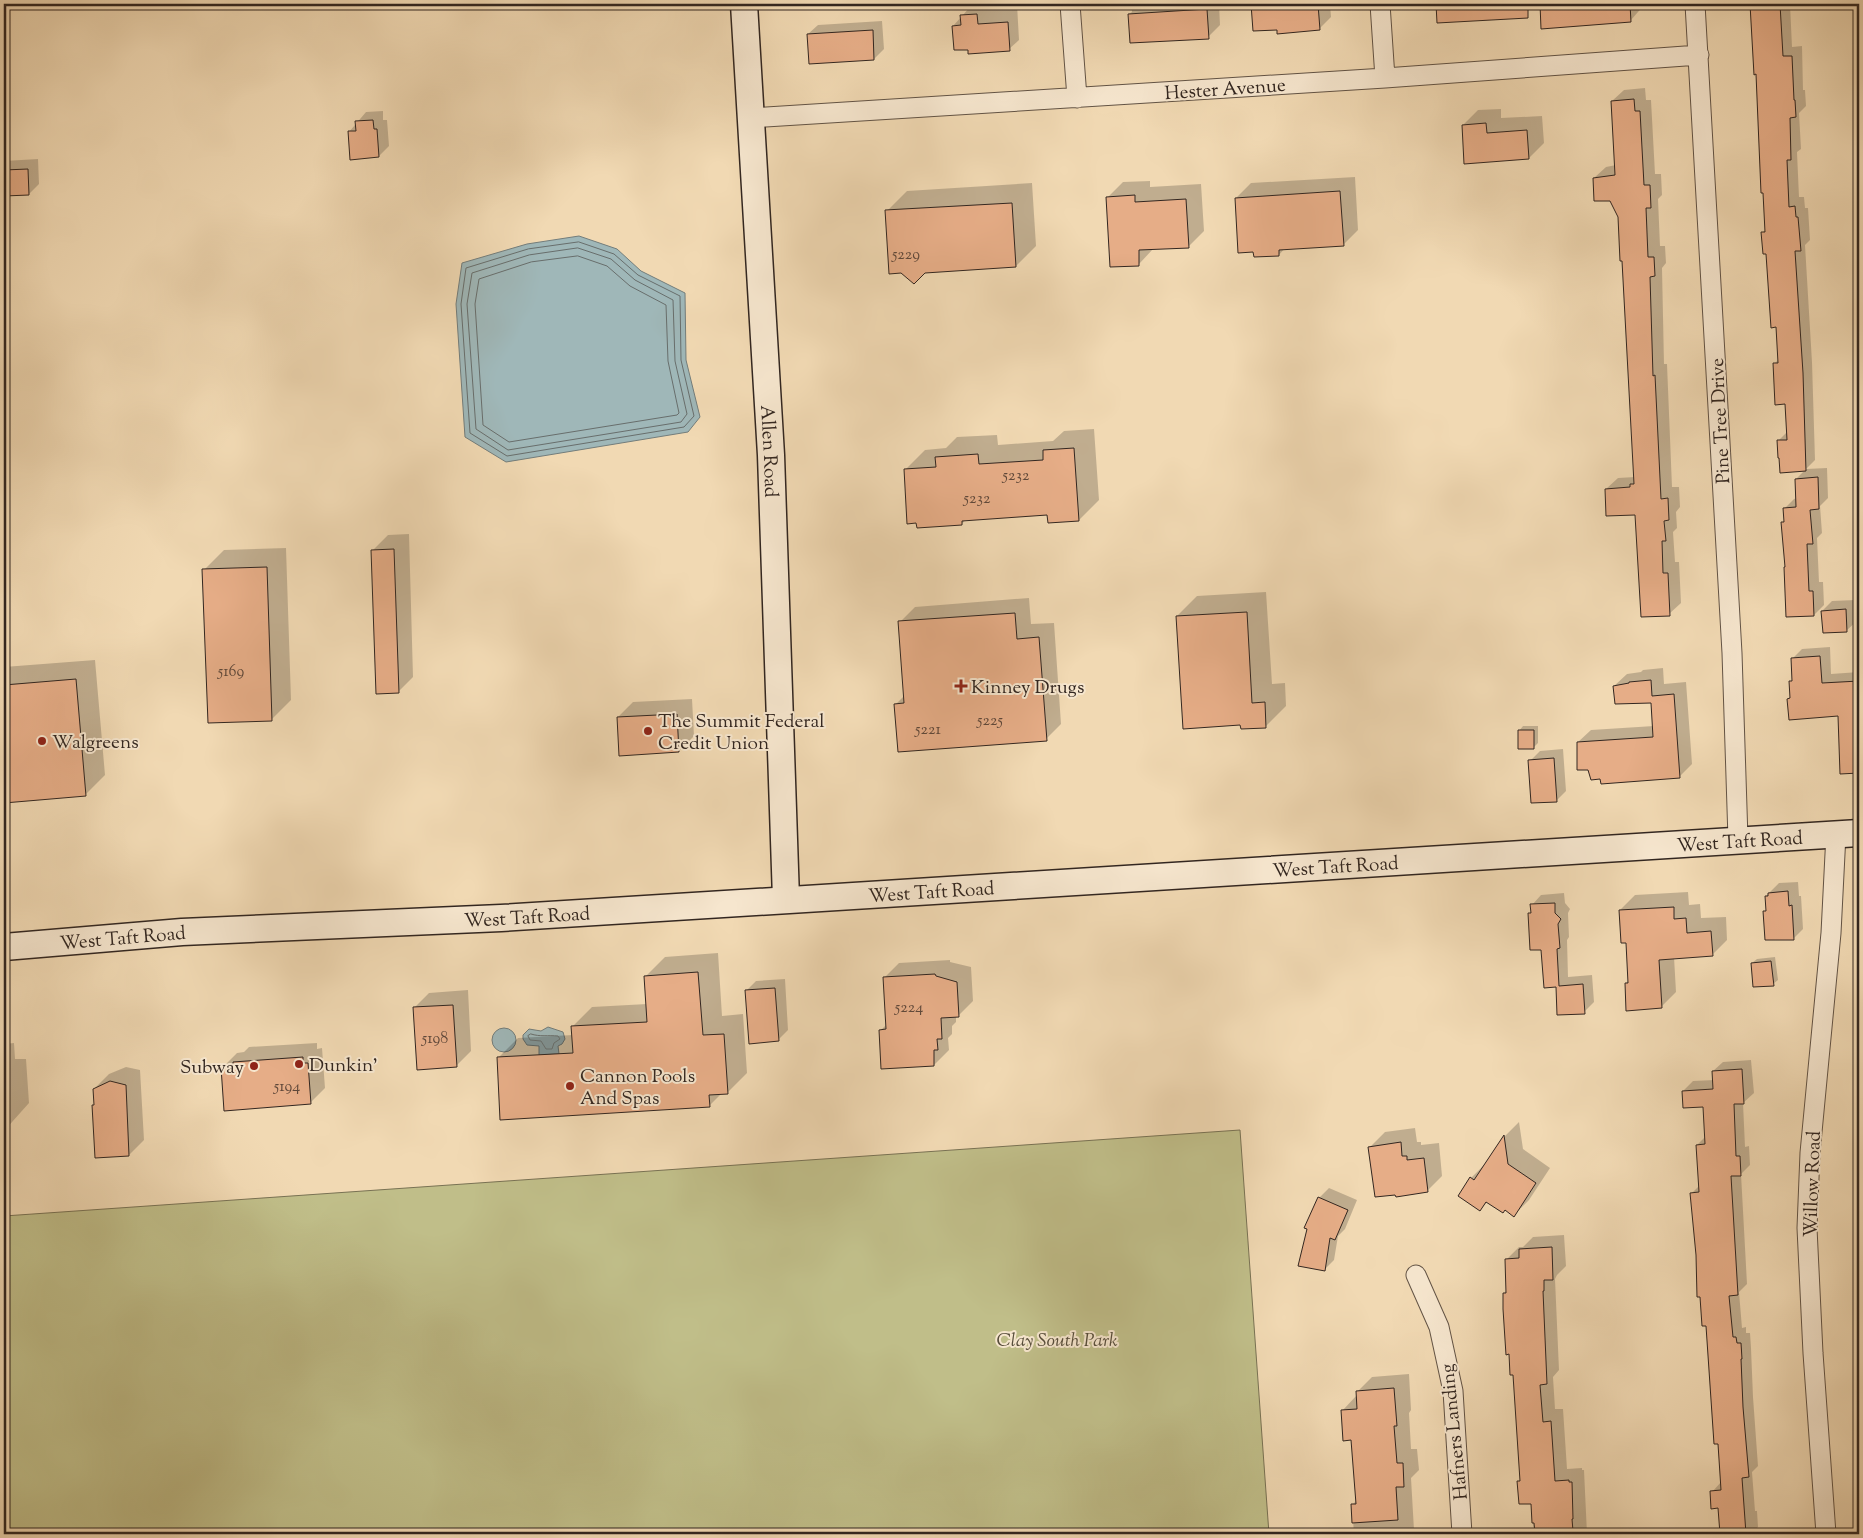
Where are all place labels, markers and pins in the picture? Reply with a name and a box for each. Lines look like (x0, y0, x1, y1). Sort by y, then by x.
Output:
place label: Kinney Drugs (971, 675, 1084, 702)
marker: Kinney Drugs (955, 680, 967, 692)
place label: The Summit Federal Credit Union (658, 709, 824, 758)
marker: The Summit Federal Credit Union (642, 725, 654, 737)
place label: Walgreens (52, 730, 139, 757)
marker: Walgreens (36, 735, 48, 747)
place label: Dunkin' (309, 1053, 378, 1080)
place label: Subway (180, 1055, 245, 1082)
marker: Dunkin' (293, 1058, 305, 1070)
marker: Subway (248, 1060, 260, 1072)
place label: Cannon Pools And Spas (580, 1064, 695, 1113)
marker: Cannon Pools And Spas (564, 1080, 576, 1092)

